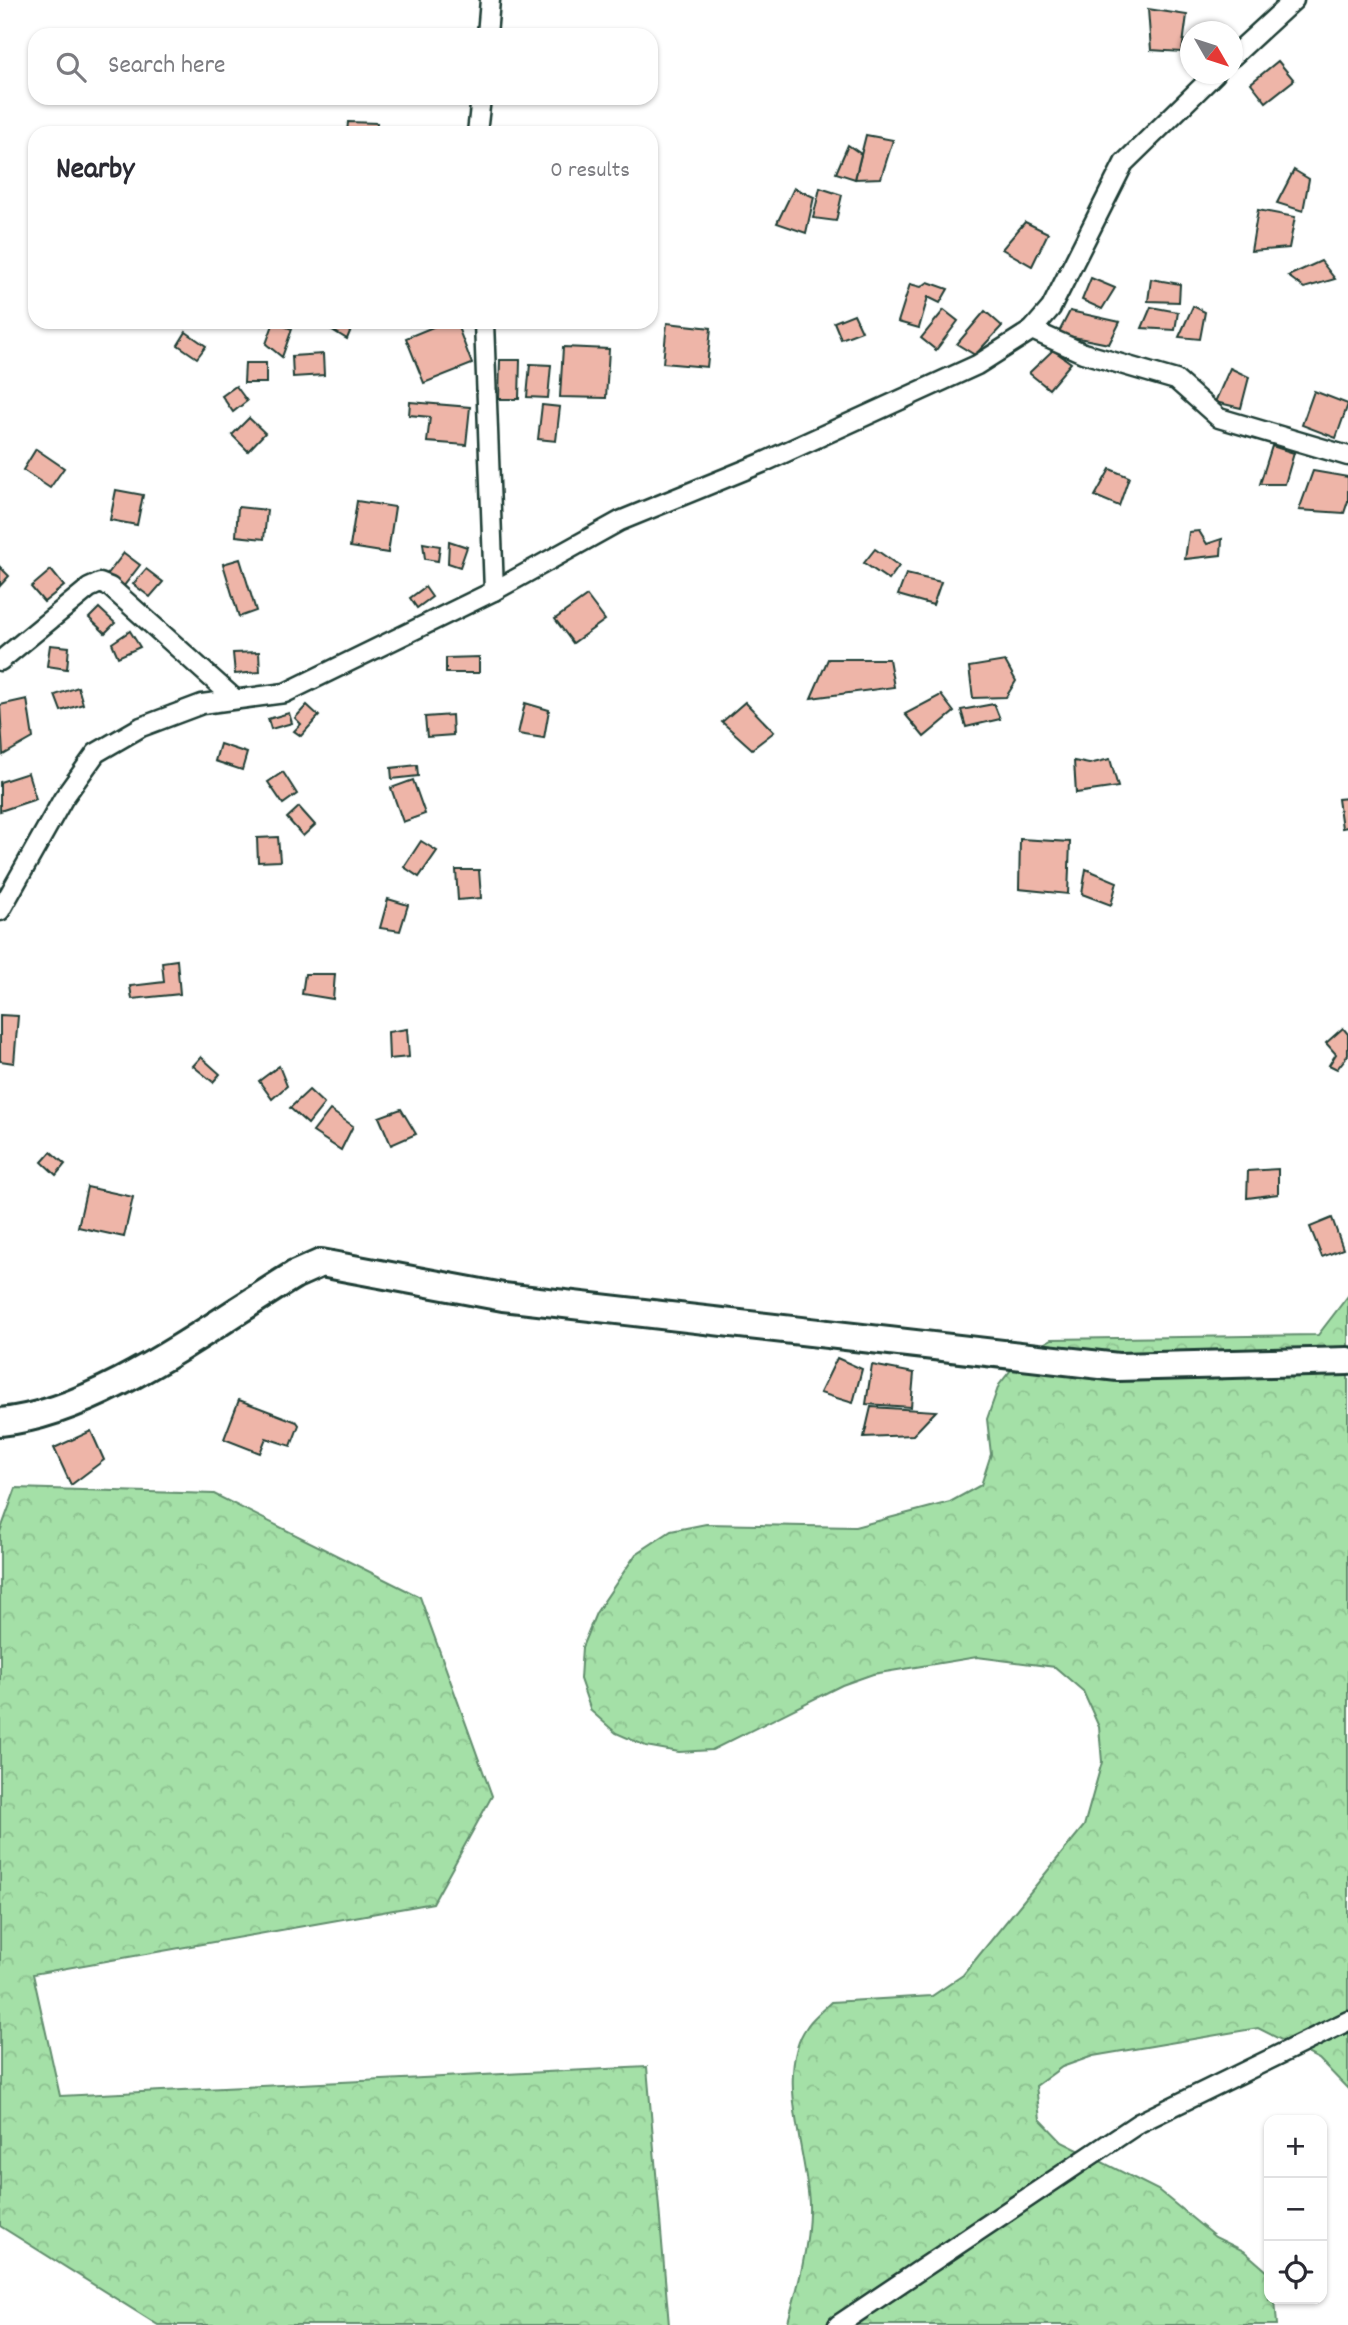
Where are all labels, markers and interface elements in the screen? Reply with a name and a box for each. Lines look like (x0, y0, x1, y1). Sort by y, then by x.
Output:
north arrow (1180, 21, 1243, 84)
search box (28, 28, 658, 105)
icon: search (52, 48, 90, 86)
text: Search here (108, 48, 226, 85)
text: Nearby (56, 150, 134, 193)
text: 0 results (550, 155, 630, 188)
map controls (1264, 2115, 1327, 2304)
button: + (1264, 2115, 1327, 2178)
button: − (1264, 2178, 1327, 2241)
button: locate (1264, 2241, 1327, 2304)

